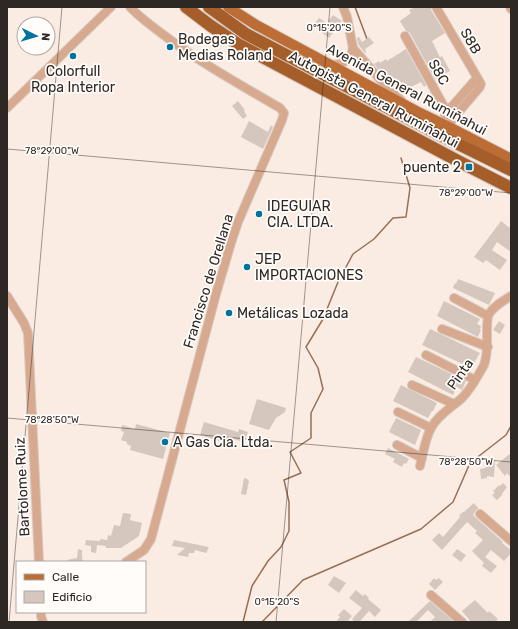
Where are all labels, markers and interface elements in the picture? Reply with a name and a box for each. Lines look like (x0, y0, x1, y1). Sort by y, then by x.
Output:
north arrow (16, 16, 56, 56)
text: 0°15'20"S (307, 22, 351, 34)
street label: S8B (456, 25, 485, 57)
place label: Bodegas Medias Roland (178, 31, 272, 64)
text: N (39, 32, 52, 41)
street label: Avenida General Rumiñahui (324, 40, 490, 139)
marker: Bodegas Medias Roland (165, 42, 175, 52)
street label: Autopista General Rumiñahui (286, 47, 462, 152)
marker: Colorfull Ropa Interior (68, 51, 78, 61)
street label: S8C (425, 56, 453, 88)
place label: Colorfull Ropa Interior (31, 63, 116, 96)
text: 78°29'00"W (25, 145, 79, 157)
place label: puente 2 (403, 159, 461, 176)
marker: puente 2 (464, 162, 474, 172)
text: 78°29'00"W (439, 187, 493, 199)
place label: IDEGUIAR CIA. LTDA. (267, 198, 333, 231)
marker: IDEGUIAR CIA. LTDA. (254, 209, 264, 219)
street label: Francisco de Orellana (180, 212, 237, 350)
place label: JEP IMPORTACIONES (255, 251, 364, 284)
marker: JEP IMPORTACIONES (242, 262, 252, 272)
place label: Metálicas Lozada (237, 305, 349, 322)
marker: Metálicas Lozada (224, 308, 234, 318)
street label: Pinta (444, 355, 477, 393)
text: 78°28'50"W (25, 414, 79, 426)
place label: A Gas Cia. Ltda. (173, 434, 273, 451)
street label: Bartolome Ruiz (11, 437, 34, 537)
marker: A Gas Cia. Ltda. (160, 437, 170, 447)
text: 78°28'50"W (439, 456, 493, 468)
legend (16, 561, 146, 613)
text: Calle (52, 570, 79, 584)
text: Edificio (52, 590, 92, 604)
text: 0°15'20"S (255, 596, 299, 608)

